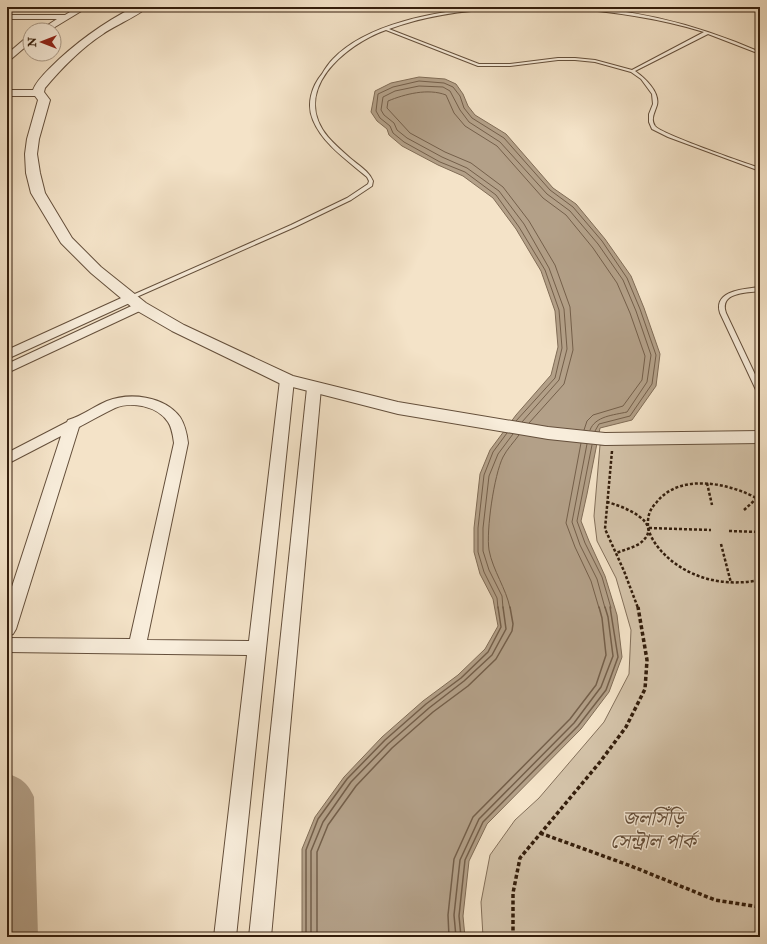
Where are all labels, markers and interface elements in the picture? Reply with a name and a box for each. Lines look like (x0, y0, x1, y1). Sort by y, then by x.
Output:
north arrow (22, 22, 62, 62)
text: N (26, 36, 39, 48)
park label: জলসিঁড়ি সেন্ট্রাল পার্ক (610, 806, 700, 854)

